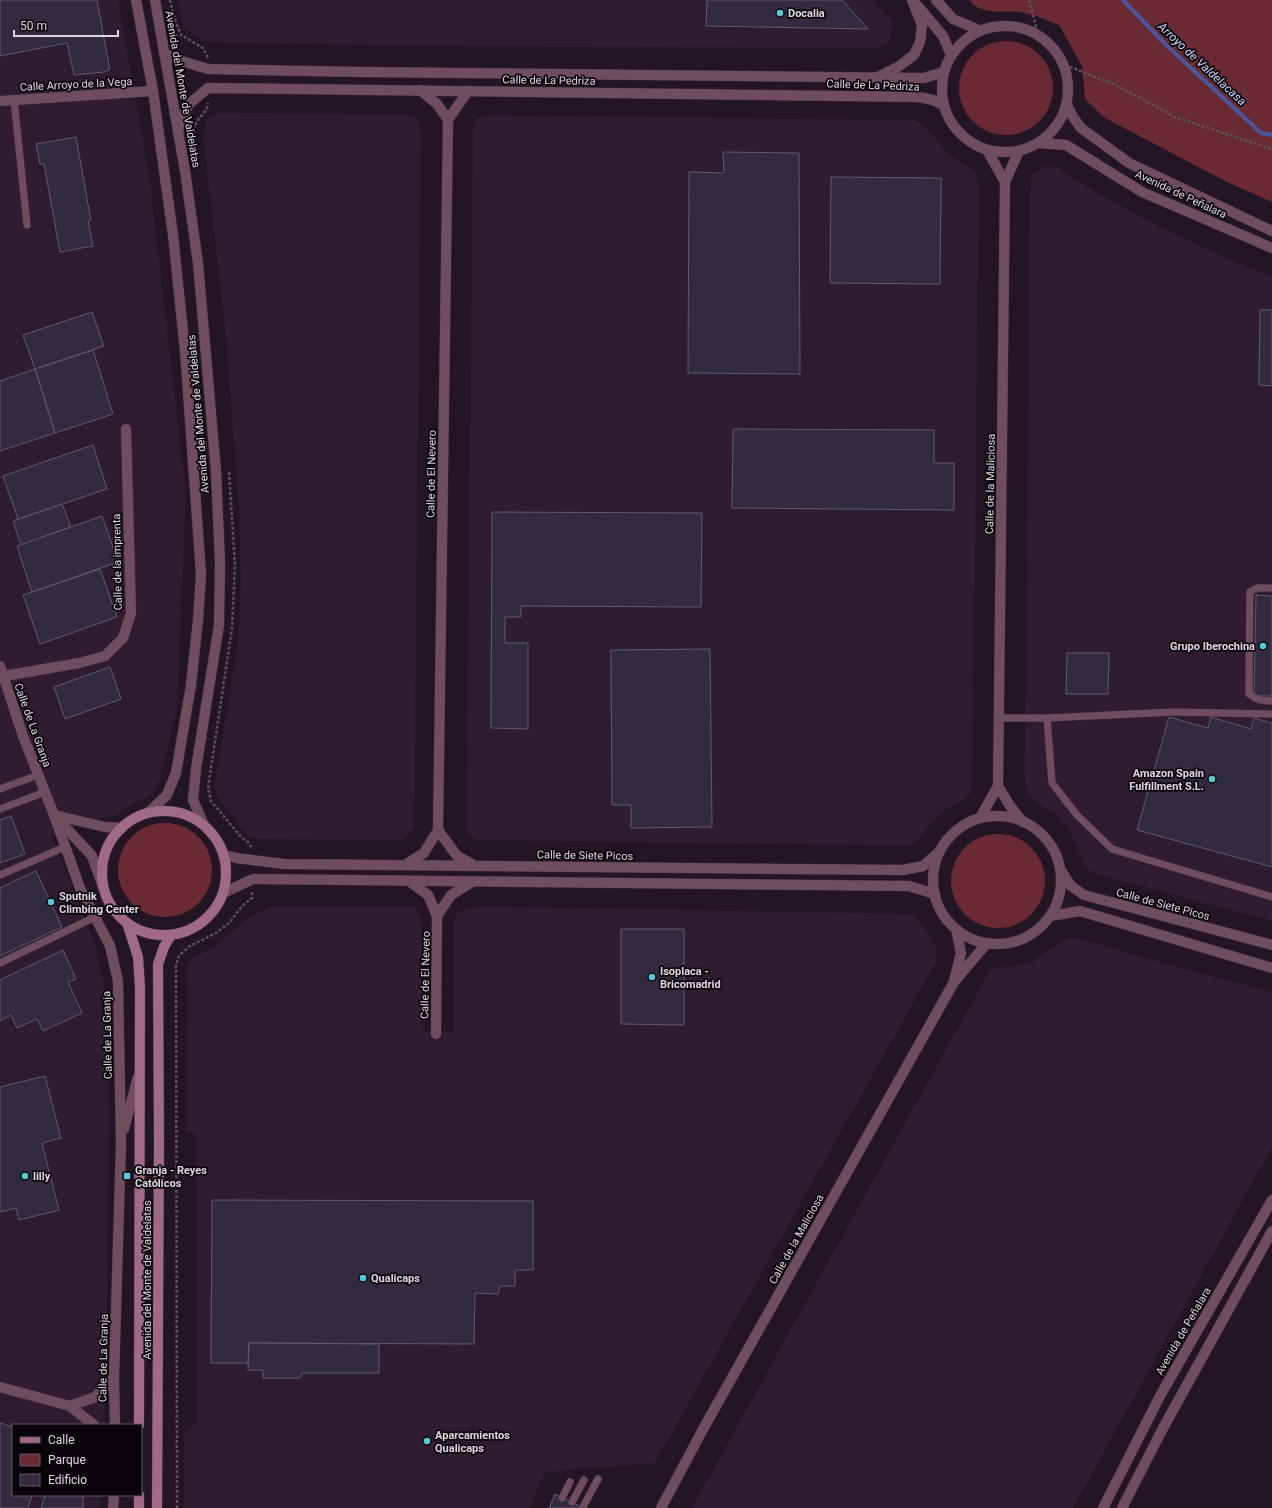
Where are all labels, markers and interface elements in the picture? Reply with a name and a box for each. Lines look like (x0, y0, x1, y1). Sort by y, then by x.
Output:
place label: Docalia (788, 7, 825, 20)
marker: Docalia (775, 8, 785, 18)
street label: Avenida del Monte de Valdelatas (162, 9, 203, 169)
scale bar (14, 12, 118, 38)
text: 50 m (20, 19, 47, 33)
water label: Arroyo de Valdelacasa (1154, 19, 1249, 109)
street label: Calle de La Pedriza (502, 73, 596, 88)
street label: Calle Arroyo de la Vega (19, 75, 133, 94)
street label: Calle de La Pedriza (826, 77, 920, 94)
street label: Avenida de Peñalara (1133, 168, 1229, 221)
street label: Avenida del Monte de Valdelatas (185, 334, 212, 494)
street label: Calle de El Nevero (424, 430, 439, 518)
street label: Calle de la Maliciosa (983, 434, 998, 534)
street label: Calle de la imprenta (110, 513, 125, 611)
place label: Grupo Iberochina (1170, 640, 1255, 653)
marker: Grupo Iberochina (1258, 641, 1268, 651)
street label: Calle de La Granja (11, 682, 54, 769)
place label: Amazon Spain Fulfillment S.L. (1129, 767, 1204, 793)
marker: Amazon Spain Fulfillment S.L. (1207, 774, 1217, 784)
street label: Calle de Siete Picos (537, 848, 634, 863)
street label: Calle de Siete Picos (1115, 886, 1211, 923)
place label: Sputnik Climbing Center (59, 890, 139, 916)
marker: Sputnik Climbing Center (46, 897, 56, 907)
street label: Calle de El Nevero (418, 931, 433, 1019)
place label: Isoplaca - Bricomadrid (660, 965, 721, 991)
marker: Isoplaca - Bricomadrid (647, 972, 657, 982)
street label: Calle de La Granja (100, 991, 115, 1079)
place label: Granja - Reyes Católicos (135, 1164, 207, 1190)
place label: lilly (33, 1170, 51, 1183)
marker: lilly (20, 1171, 30, 1181)
marker: Granja - Reyes Católicos (122, 1171, 132, 1181)
street label: Calle de la Maliciosa (766, 1192, 826, 1286)
street label: Avenida del Monte de Valdelatas (141, 1200, 154, 1360)
place label: Qualicaps (371, 1272, 420, 1285)
marker: Qualicaps (358, 1273, 368, 1283)
street label: Avenida de Peñalara (1153, 1285, 1214, 1378)
street label: Calle de La Granja (96, 1314, 111, 1402)
legend (12, 1424, 142, 1496)
place label: Aparcamientos Qualicaps (435, 1429, 510, 1455)
text: Calle (48, 1433, 75, 1447)
marker: Aparcamientos Qualicaps (422, 1436, 432, 1446)
text: Parque (48, 1453, 86, 1467)
text: Edificio (48, 1473, 87, 1487)

